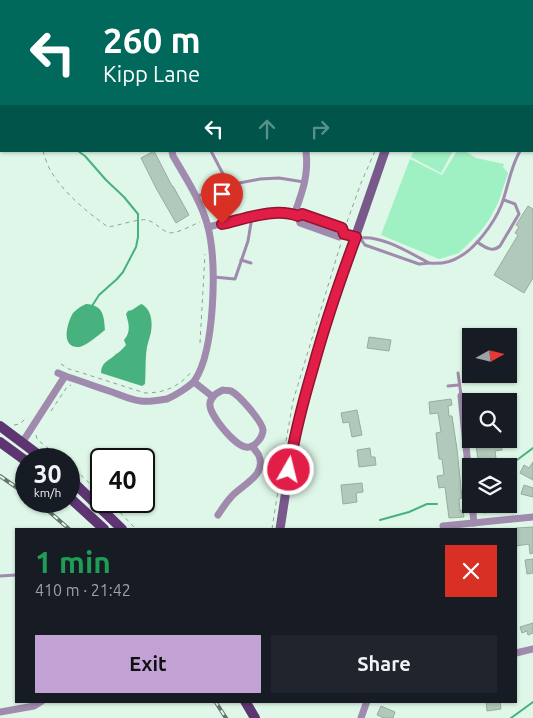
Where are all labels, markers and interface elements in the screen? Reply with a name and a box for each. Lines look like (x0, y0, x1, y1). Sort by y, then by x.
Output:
icon: left (20, 20, 85, 85)
text: 260 m (103, 20, 201, 60)
text: Kipp Lane (103, 61, 200, 86)
icon: left (200, 115, 228, 143)
icon: ahead (253, 115, 281, 143)
icon: right (306, 115, 334, 143)
pin (201, 173, 243, 224)
icon: arrive (208, 180, 236, 208)
north arrow (462, 328, 518, 382)
map controls (462, 328, 517, 513)
button: search (462, 393, 517, 448)
position arrow (262, 443, 314, 495)
speed limit sign: 40 (90, 448, 155, 513)
button: layers (462, 458, 517, 513)
text: 30 (33, 460, 62, 488)
text: km/h (34, 486, 61, 499)
text: 1 min (35, 545, 111, 579)
button: close (445, 545, 497, 597)
text: 410 m · 21:42 (35, 581, 131, 599)
button: Exit (35, 635, 261, 693)
button: Share (271, 635, 497, 693)

